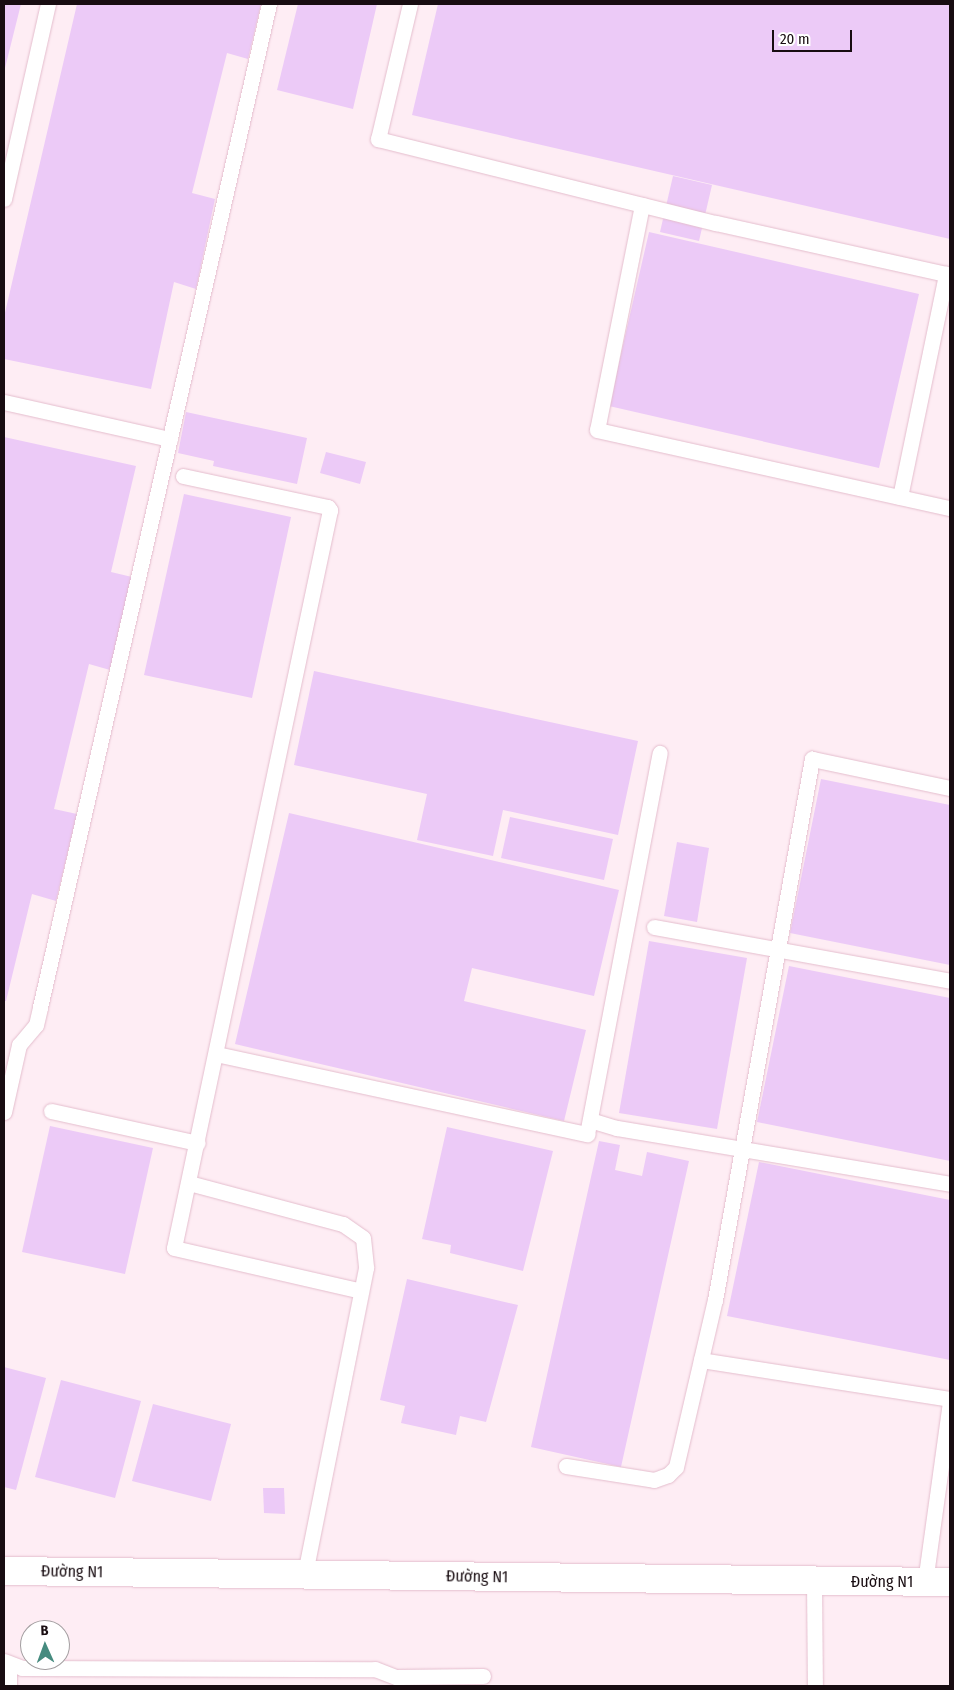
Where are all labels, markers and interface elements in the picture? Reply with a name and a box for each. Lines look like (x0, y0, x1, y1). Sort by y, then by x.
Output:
scale bar (774, 20, 854, 52)
text: 20 m (780, 30, 810, 48)
street label: Đường N1 (41, 1562, 103, 1582)
street label: Đường N1 (446, 1567, 508, 1587)
street label: Đường N1 (851, 1572, 913, 1592)
north arrow (20, 1620, 70, 1670)
text: B (40, 1622, 49, 1639)

